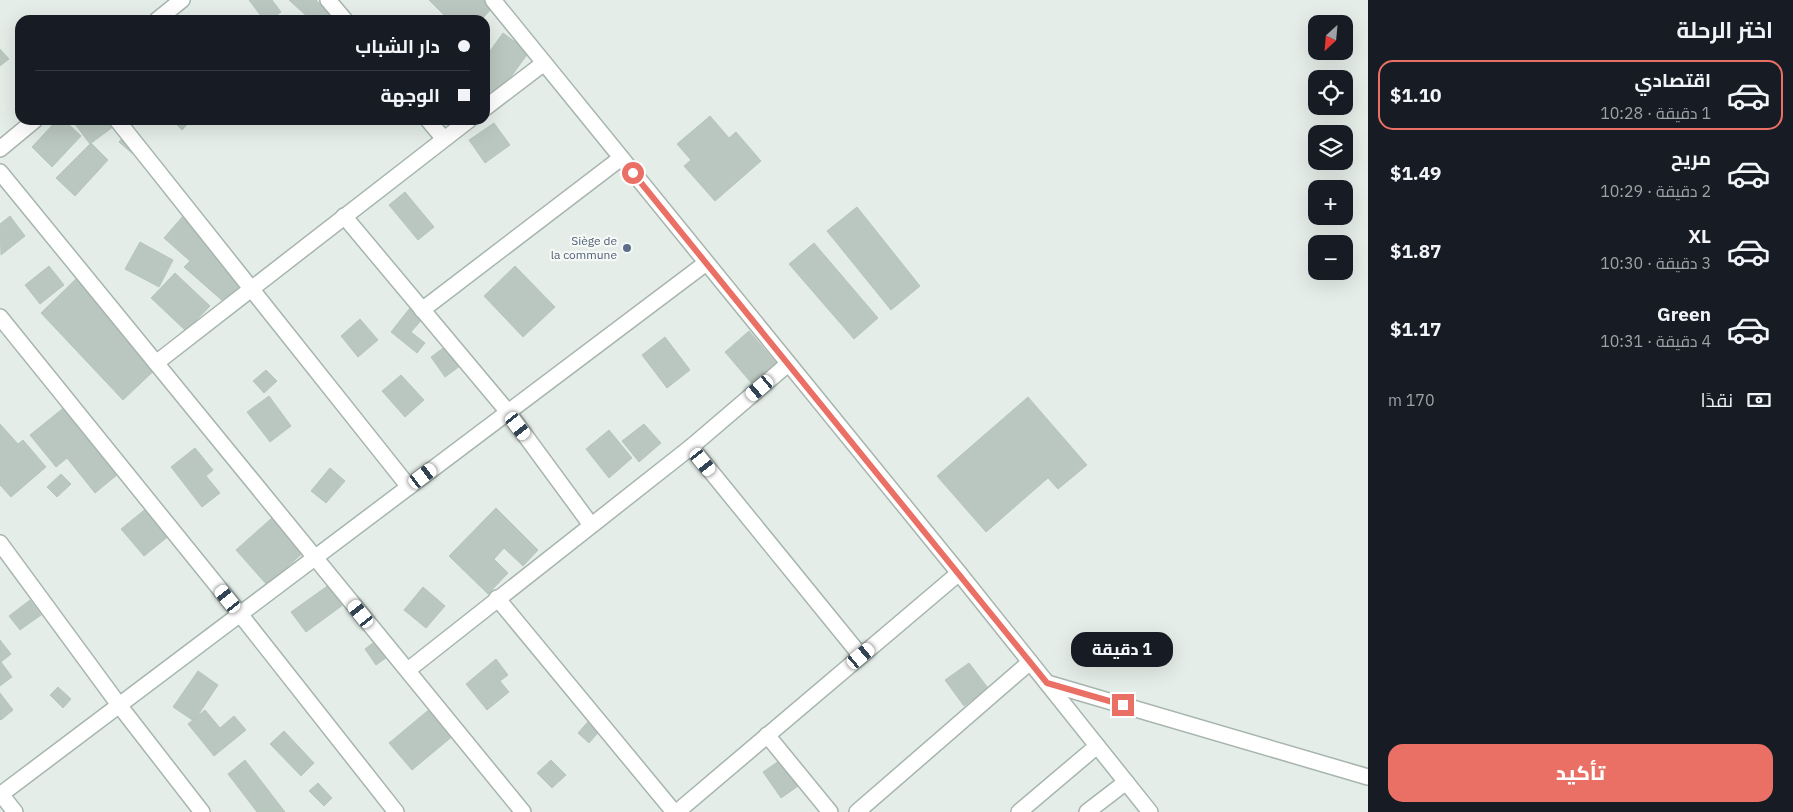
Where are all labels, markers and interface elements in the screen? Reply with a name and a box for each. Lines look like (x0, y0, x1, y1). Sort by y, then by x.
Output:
north arrow (1308, 15, 1352, 60)
map controls (1308, 15, 1353, 280)
text: اختر الرحلة (1676, 15, 1773, 44)
text: دار الشباب (355, 34, 440, 58)
text: اقتصادي (1635, 68, 1711, 92)
button: locate (1308, 70, 1353, 115)
icon: car (1726, 73, 1771, 118)
text: الوجهة (380, 83, 440, 107)
text: $1.10 (1390, 83, 1442, 107)
text: 1 دقيقة · 10:28 (1600, 103, 1711, 123)
button: layers (1308, 125, 1353, 170)
text: مريح (1671, 146, 1711, 170)
icon: car (1726, 151, 1771, 196)
text: $1.49 (1390, 161, 1442, 185)
route start (622, 162, 644, 184)
button: + (1308, 180, 1353, 225)
text: 2 دقيقة · 10:29 (1600, 181, 1711, 201)
text: XL (1688, 224, 1711, 248)
icon: car (1726, 229, 1771, 274)
place label: Siège de la commune (551, 233, 617, 262)
button: − (1308, 235, 1353, 280)
text: $1.87 (1390, 239, 1442, 263)
marker: Siège de la commune (621, 242, 633, 254)
text: 3 دقيقة · 10:30 (1600, 253, 1711, 273)
text: Green (1657, 302, 1711, 326)
icon: car (1726, 307, 1771, 352)
text: $1.17 (1390, 317, 1442, 341)
text: 4 دقيقة · 10:31 (1600, 331, 1711, 351)
car (743, 373, 776, 403)
icon: cash (1745, 386, 1773, 414)
text: نقدًا (1701, 388, 1733, 412)
text: 170 m (1388, 390, 1435, 410)
car (502, 410, 533, 442)
car (687, 446, 718, 478)
car (406, 461, 439, 491)
car (212, 583, 243, 615)
car (345, 598, 376, 630)
callout: 1 دقيقة (1072, 632, 1174, 668)
text: 1 دقيقة (1092, 639, 1152, 659)
car (844, 641, 877, 671)
route end (1112, 694, 1134, 716)
button: تأكيد (1388, 744, 1773, 802)

